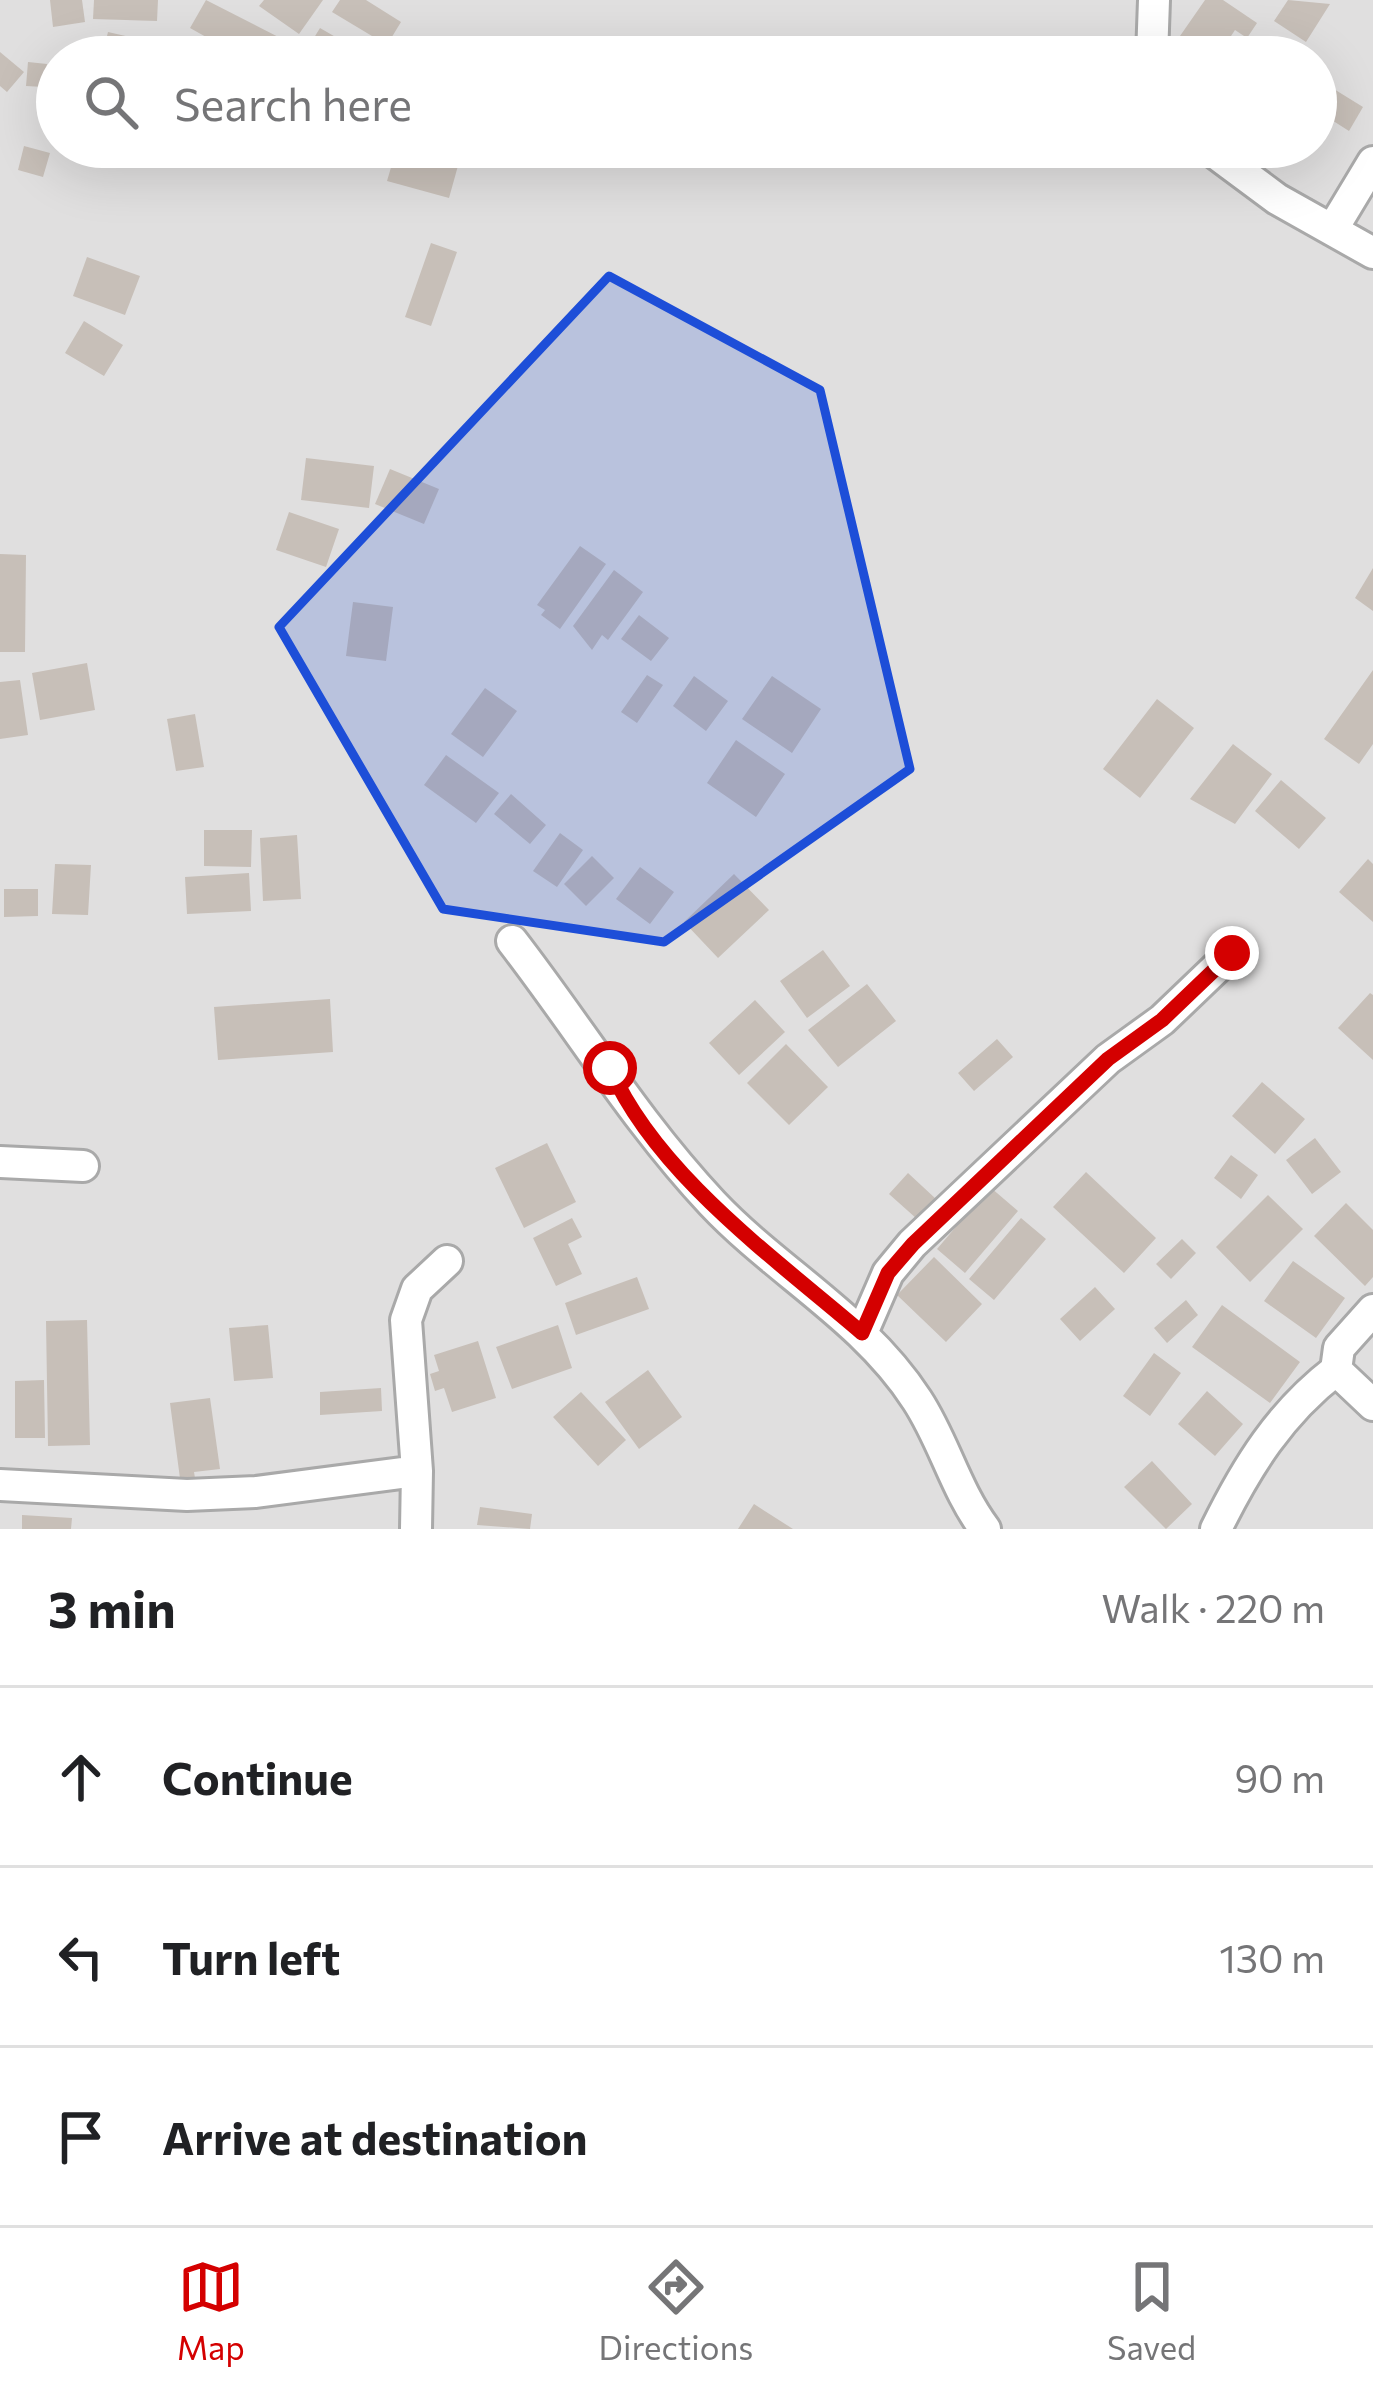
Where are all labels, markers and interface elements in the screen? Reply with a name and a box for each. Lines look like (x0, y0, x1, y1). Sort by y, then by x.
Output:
search box (36, 36, 1337, 168)
icon: search (78, 69, 144, 135)
text: Search here (174, 75, 412, 130)
route end (1205, 926, 1259, 980)
route start (583, 1041, 637, 1095)
text: 3 min (48, 1576, 176, 1639)
text: Walk · 220 m (1102, 1583, 1325, 1631)
icon: ahead (48, 1744, 114, 1810)
text: Continue (162, 1749, 353, 1804)
text: 90 m (1234, 1753, 1325, 1801)
icon: left (48, 1924, 114, 1990)
text: Turn left (162, 1929, 340, 1984)
text: 130 m (1219, 1933, 1325, 1981)
icon: arrive (48, 2104, 114, 2170)
text: Arrive at destination (162, 2109, 588, 2164)
tab: Map (177, 2254, 245, 2367)
tab: Directions (599, 2254, 753, 2367)
tab: Saved (1107, 2254, 1196, 2367)

